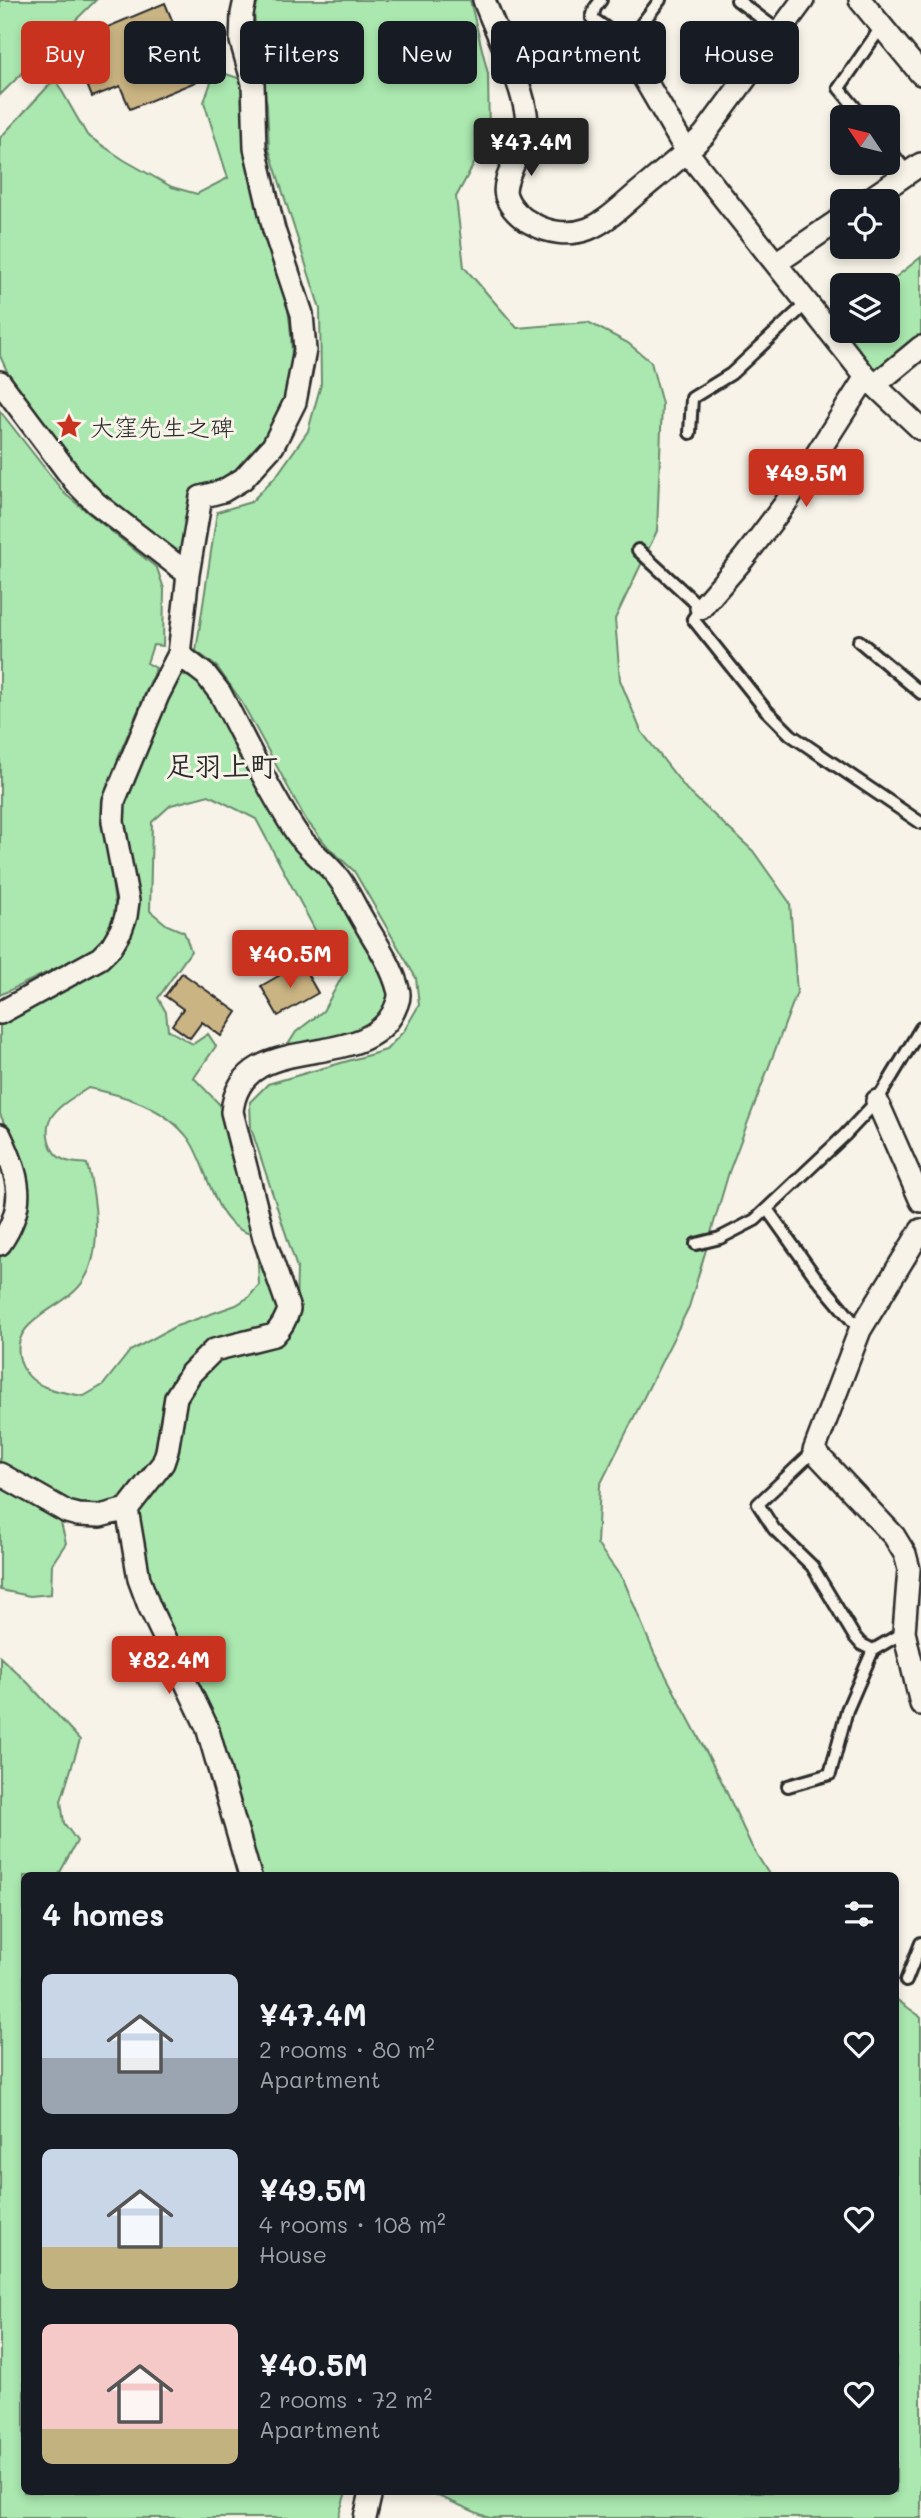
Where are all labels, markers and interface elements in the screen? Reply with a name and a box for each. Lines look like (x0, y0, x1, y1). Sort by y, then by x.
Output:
chip: Buy (21, 21, 110, 84)
chip: Rent (124, 21, 226, 84)
chip: Filters (240, 21, 364, 84)
chip: New (378, 21, 477, 84)
chip: Apartment (491, 21, 666, 84)
chip: House (680, 21, 799, 84)
north arrow (830, 105, 900, 175)
map controls (830, 105, 900, 343)
pin: ¥47.4M (474, 118, 588, 178)
text: ¥47.4M (490, 126, 572, 156)
button: locate (830, 189, 900, 259)
button: layers (830, 273, 900, 343)
place icon: 大窪先生之碑 (54, 411, 84, 441)
place label: 大窪先生之碑 (90, 411, 234, 442)
pin: ¥49.5M (749, 449, 863, 509)
text: ¥49.5M (765, 457, 847, 487)
district label: 足羽上町 (166, 747, 278, 783)
pin: ¥40.5M (233, 930, 347, 990)
text: ¥40.5M (248, 938, 332, 968)
pin: ¥82.4M (112, 1636, 226, 1696)
text: ¥82.4M (128, 1644, 210, 1674)
text: 4 homes (42, 1894, 164, 1934)
icon: filters (840, 1895, 878, 1933)
text: ¥47.4M (259, 1994, 367, 2034)
icon: home (98, 2002, 182, 2086)
icon: heart (840, 2025, 878, 2063)
text: 2 rooms · 80 m² (259, 2034, 435, 2064)
text: Apartment (259, 2064, 381, 2094)
text: ¥49.5M (259, 2169, 367, 2209)
icon: home (98, 2177, 182, 2261)
icon: heart (840, 2200, 878, 2238)
text: 4 rooms · 108 m² (259, 2209, 446, 2239)
text: House (259, 2239, 327, 2269)
text: ¥40.5M (259, 2344, 368, 2384)
icon: home (98, 2352, 182, 2436)
icon: heart (840, 2375, 878, 2413)
text: 2 rooms · 72 m² (259, 2384, 432, 2414)
text: Apartment (259, 2414, 381, 2444)

